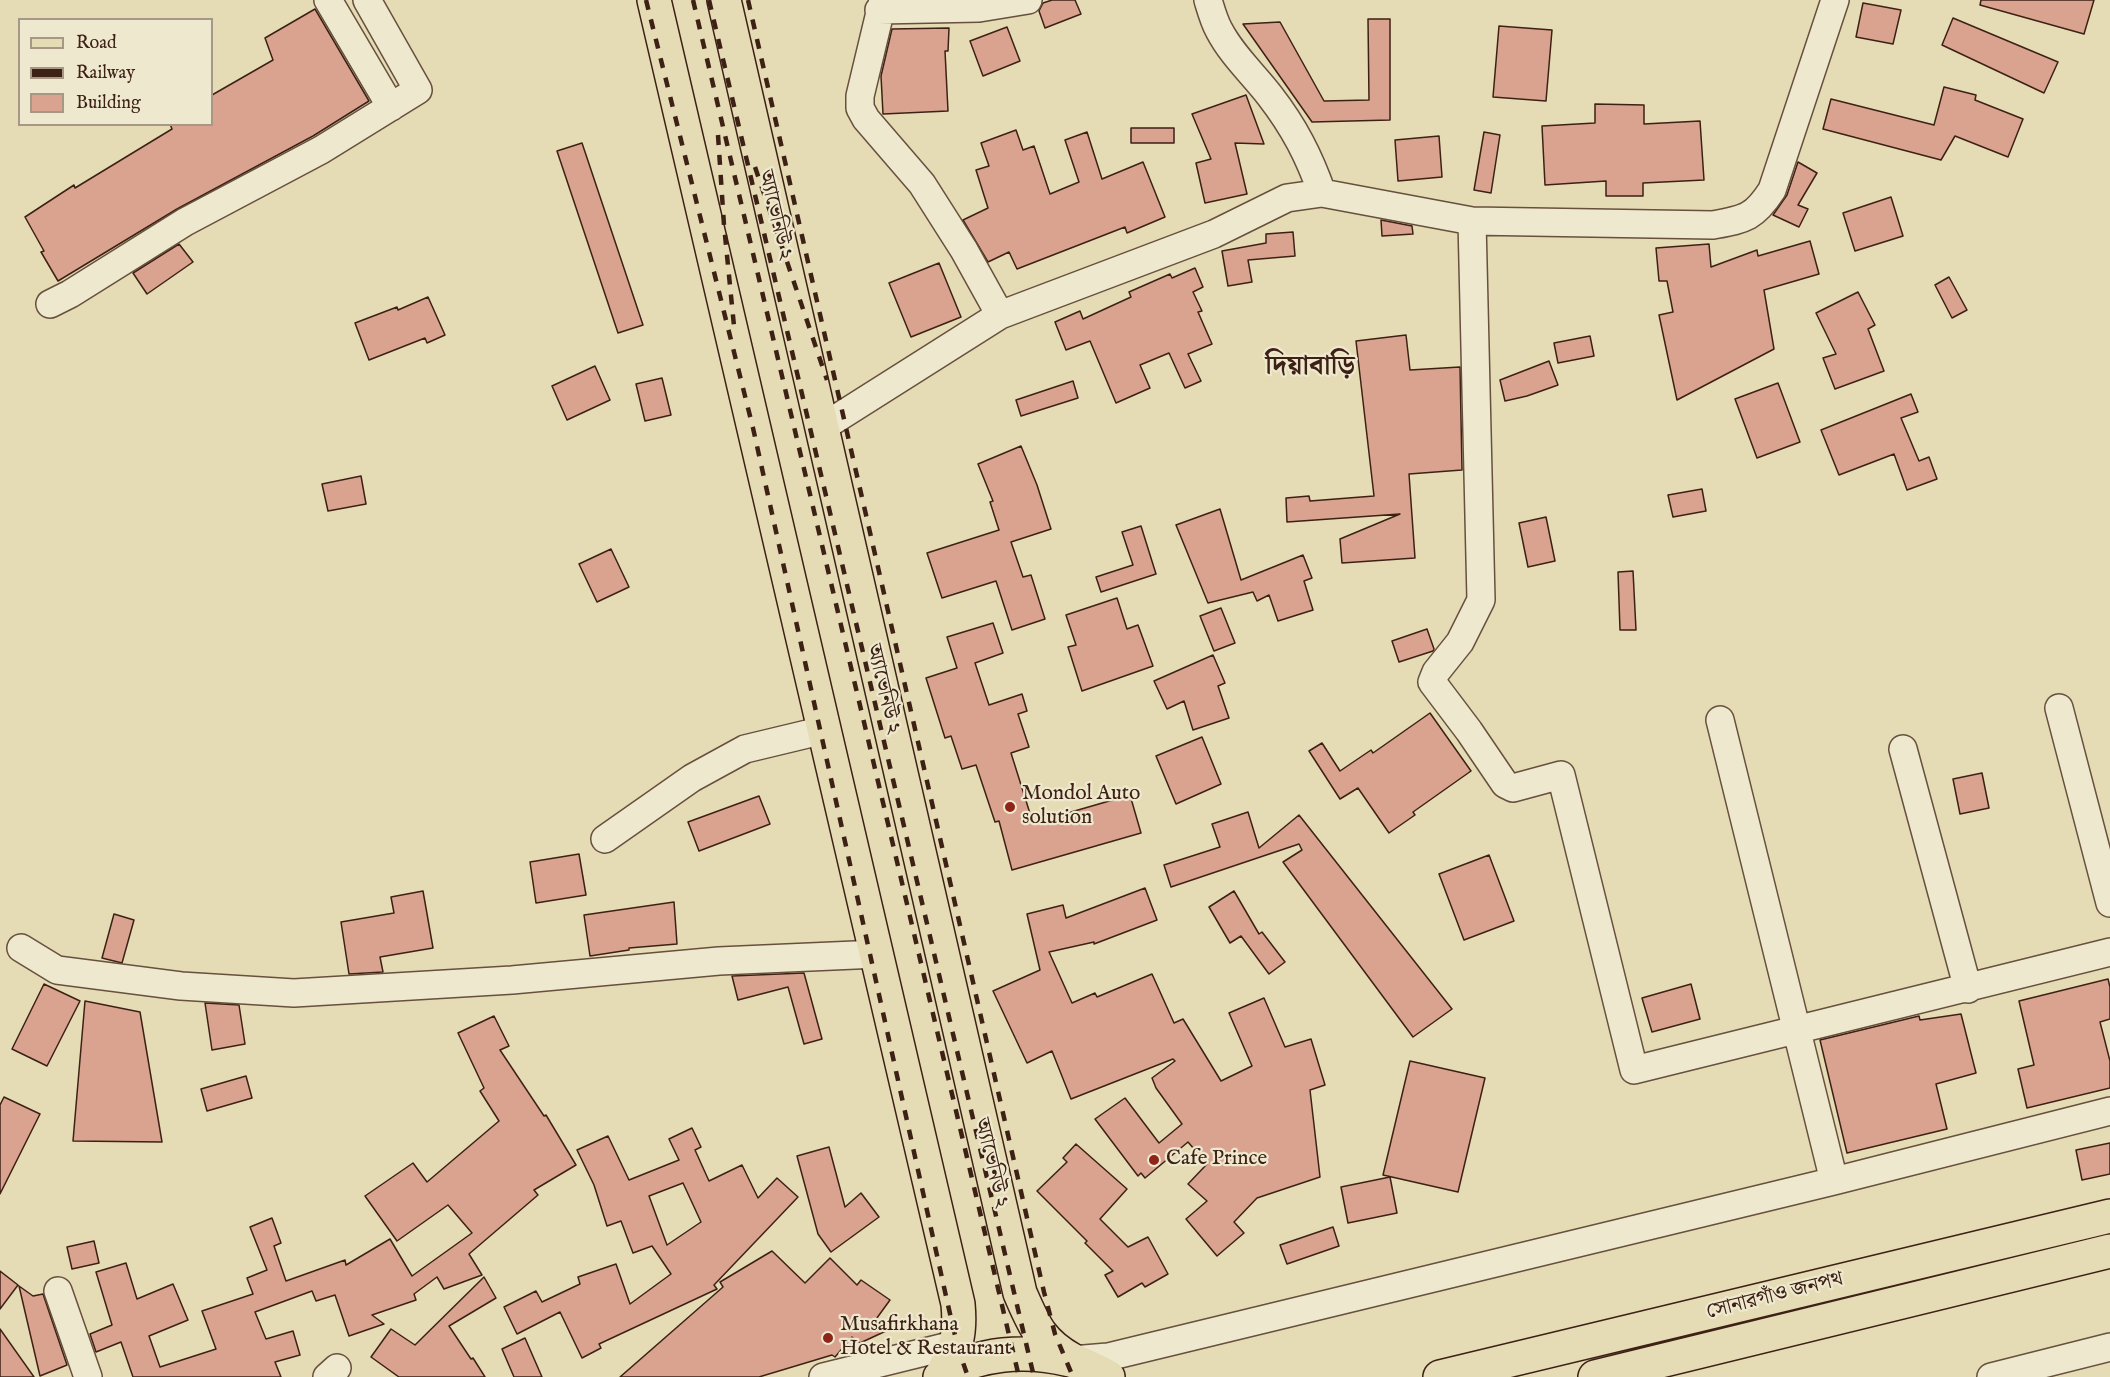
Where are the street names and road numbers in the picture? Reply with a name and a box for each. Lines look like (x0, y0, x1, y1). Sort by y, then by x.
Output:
street label: অ্যাভেনিউ ২ (751, 168, 797, 262)
street label: অ্যাভেনিউ ২ (859, 642, 905, 736)
street label: অ্যাভেনিউ ২ (967, 1116, 1013, 1210)
street label: সোনারগাঁও জনপথ (1704, 1268, 1846, 1326)

